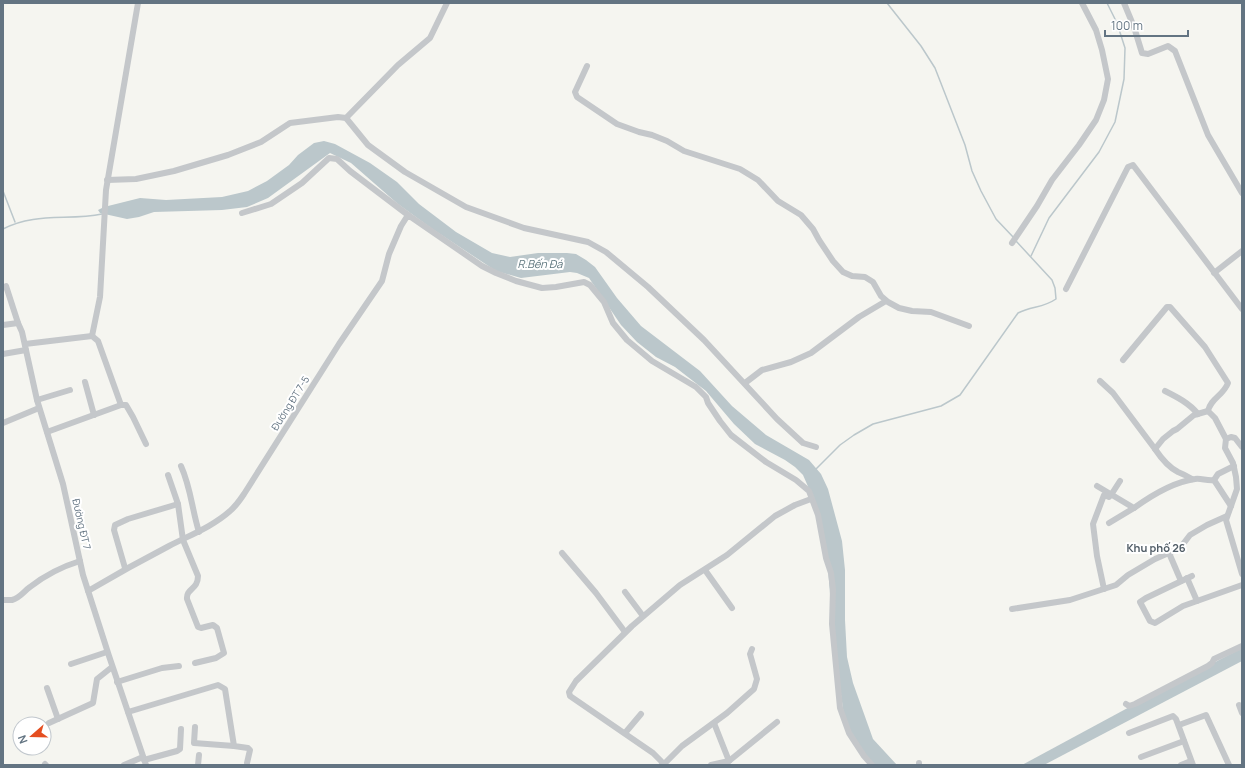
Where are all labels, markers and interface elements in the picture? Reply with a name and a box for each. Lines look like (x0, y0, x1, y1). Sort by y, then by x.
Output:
scale bar (1105, 12, 1188, 38)
text: 100 m (1111, 17, 1143, 34)
water label: R.Bến Đá (518, 256, 563, 271)
street label: Đường ĐT 7-5 (268, 373, 312, 433)
street label: Đường ĐT 7 (69, 497, 95, 551)
district label: Khu phố 26 (1126, 540, 1186, 555)
north arrow (12, 716, 52, 756)
text: N (14, 733, 31, 746)

